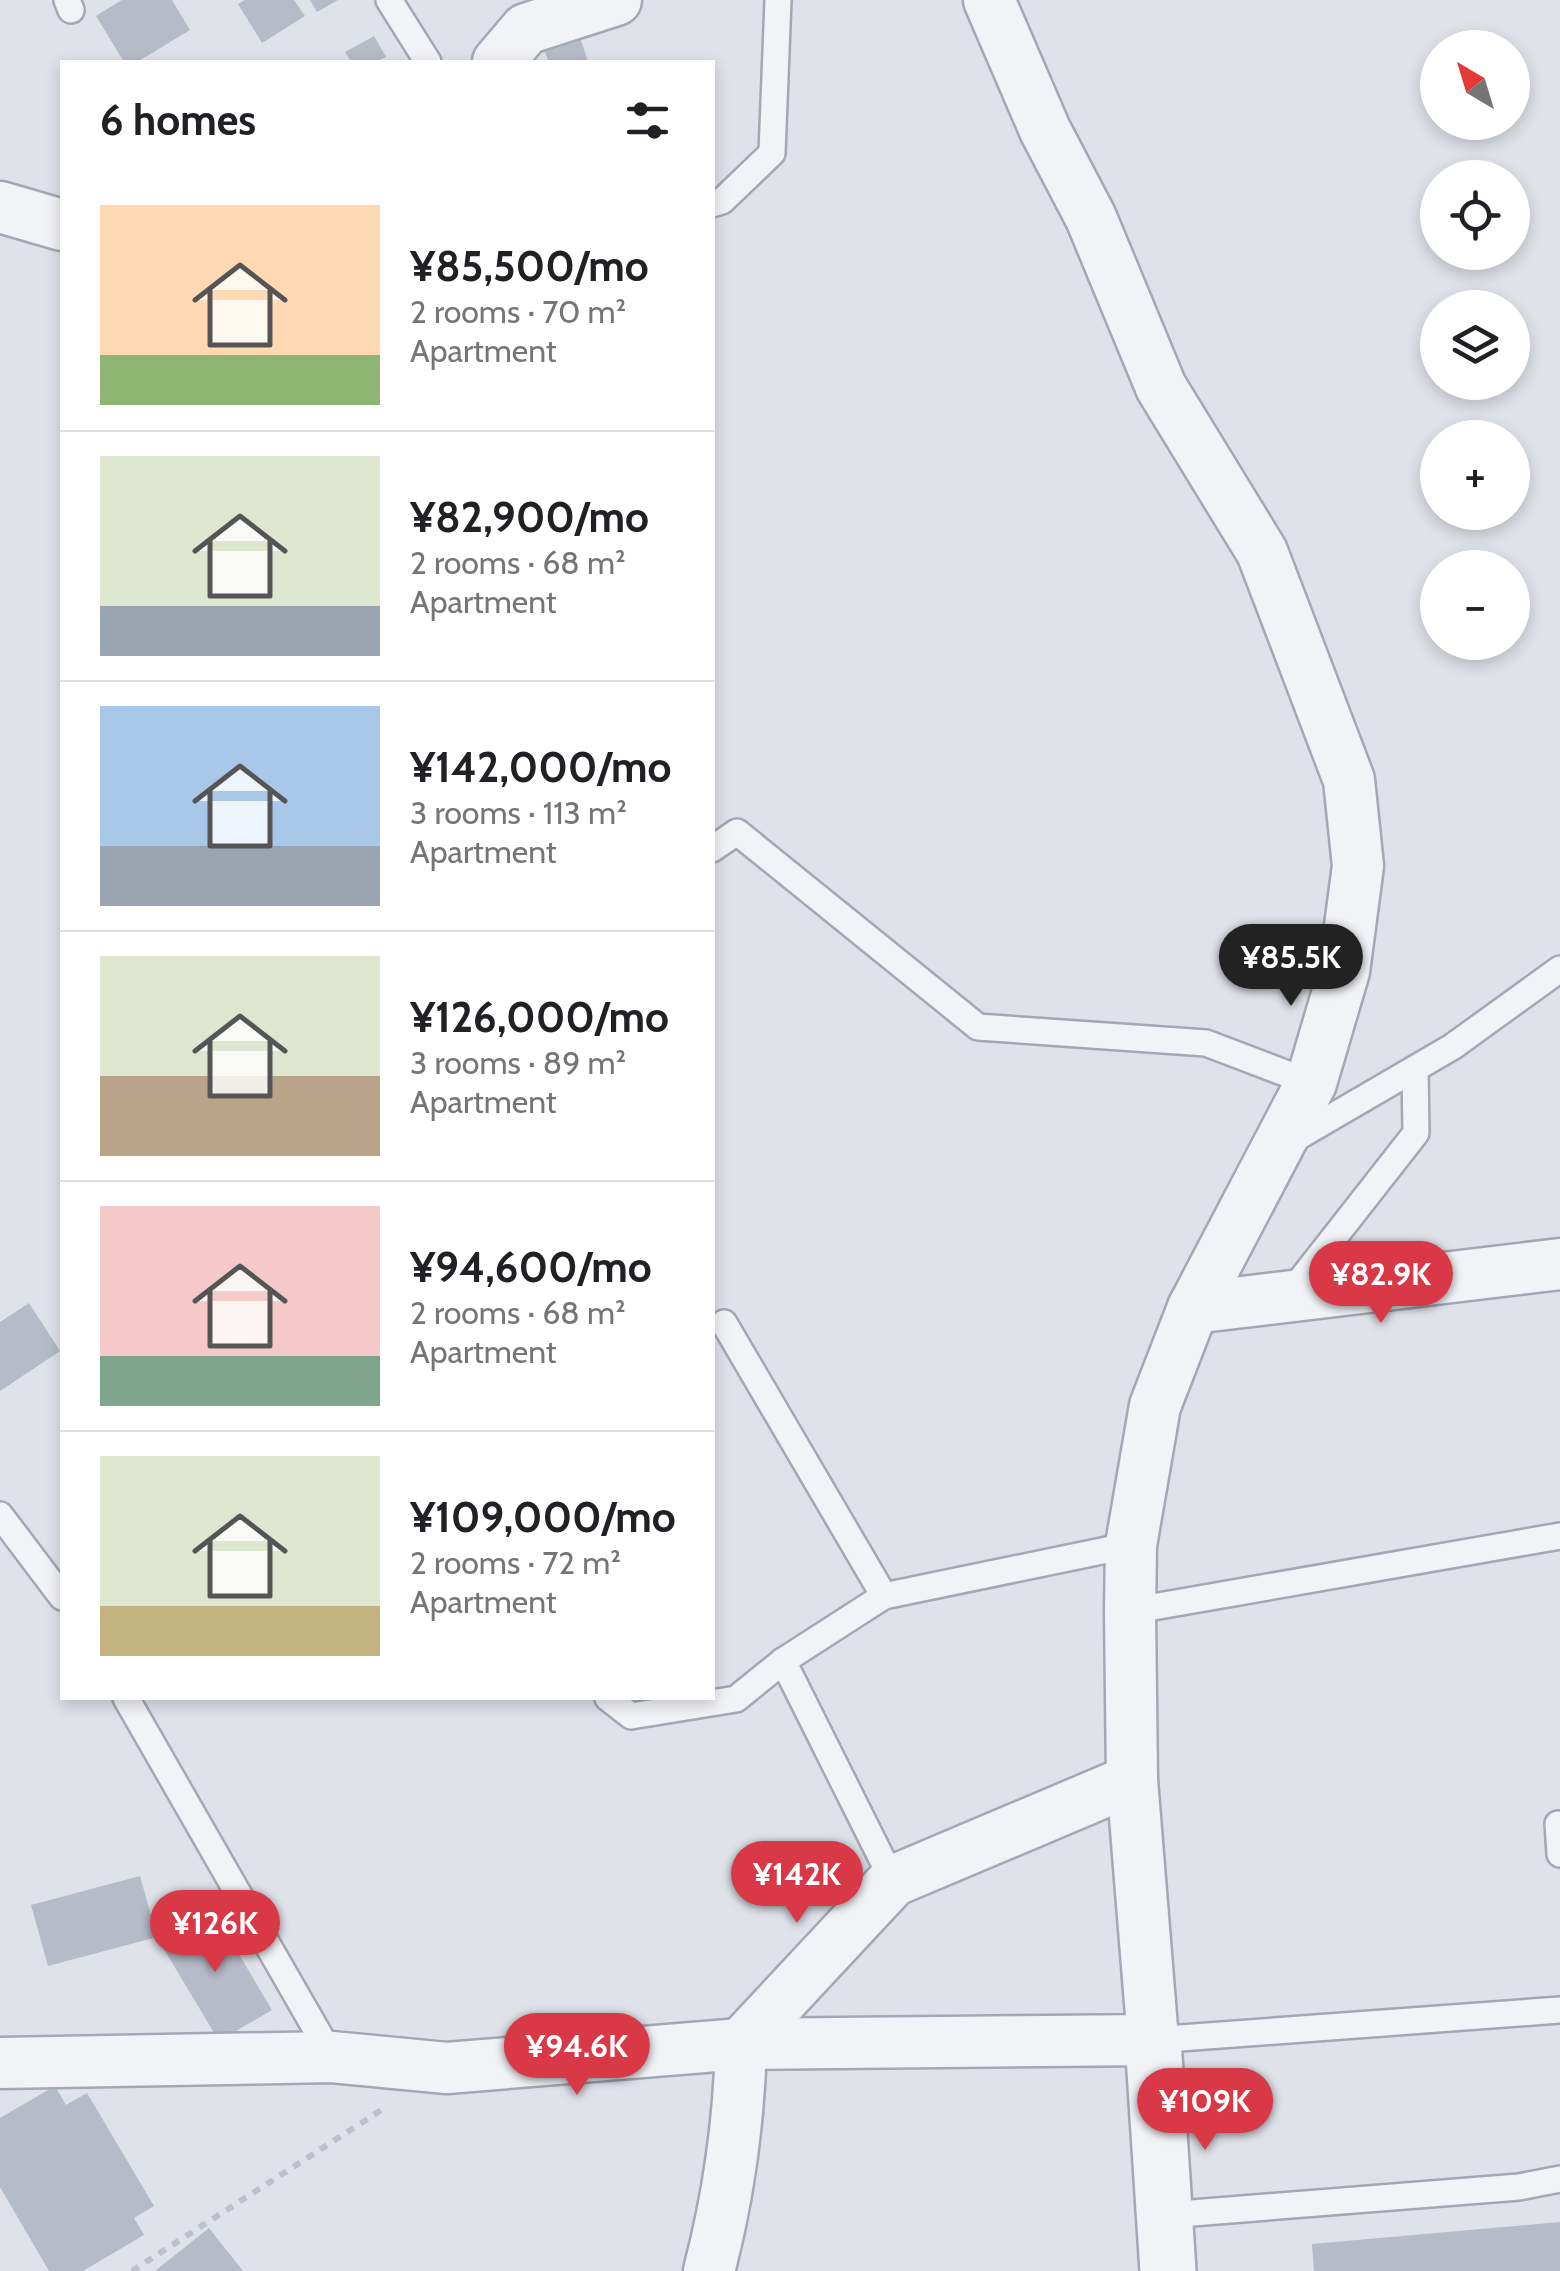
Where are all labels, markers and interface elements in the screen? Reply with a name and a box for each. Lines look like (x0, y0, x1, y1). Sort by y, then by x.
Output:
north arrow (1420, 30, 1530, 140)
map controls (1420, 30, 1530, 660)
icon: filters (620, 93, 675, 148)
text: 6 homes (100, 94, 256, 146)
button: locate (1420, 160, 1530, 270)
text: ¥85,500/mo (410, 240, 649, 292)
icon: home (180, 245, 300, 365)
button: layers (1420, 290, 1530, 400)
text: 2 rooms · 70 m² (410, 292, 626, 331)
text: Apartment (410, 331, 557, 370)
button: + (1420, 420, 1530, 530)
text: ¥82,900/mo (410, 491, 649, 543)
icon: home (180, 496, 300, 616)
text: 2 rooms · 68 m² (410, 543, 626, 582)
button: − (1420, 550, 1530, 660)
text: Apartment (410, 582, 557, 621)
text: ¥142,000/mo (410, 741, 671, 793)
icon: home (180, 746, 300, 866)
text: 3 rooms · 113 m² (410, 793, 627, 832)
text: Apartment (410, 832, 557, 871)
pin: ¥85.5K (1210, 924, 1372, 1009)
text: ¥85.5K (1241, 937, 1341, 976)
text: ¥126,000/mo (410, 991, 669, 1043)
icon: home (180, 996, 300, 1116)
text: 3 rooms · 89 m² (410, 1043, 626, 1082)
text: Apartment (410, 1082, 557, 1121)
text: ¥94,600/mo (410, 1241, 652, 1293)
pin: ¥82.9K (1300, 1241, 1462, 1326)
icon: home (180, 1246, 300, 1366)
text: ¥82.9K (1331, 1254, 1431, 1293)
text: 2 rooms · 68 m² (410, 1293, 626, 1332)
text: Apartment (410, 1332, 557, 1371)
text: ¥109,000/mo (410, 1491, 676, 1543)
icon: home (180, 1496, 300, 1616)
text: 2 rooms · 72 m² (410, 1543, 621, 1582)
text: Apartment (410, 1582, 557, 1621)
pin: ¥142K (727, 1841, 867, 1926)
text: ¥142K (753, 1854, 841, 1893)
pin: ¥126K (145, 1890, 285, 1975)
text: ¥126K (172, 1903, 258, 1942)
pin: ¥94.6K (496, 2013, 658, 2098)
text: ¥94.6K (526, 2026, 628, 2065)
pin: ¥109K (1135, 2068, 1275, 2153)
text: ¥109K (1159, 2081, 1251, 2120)

